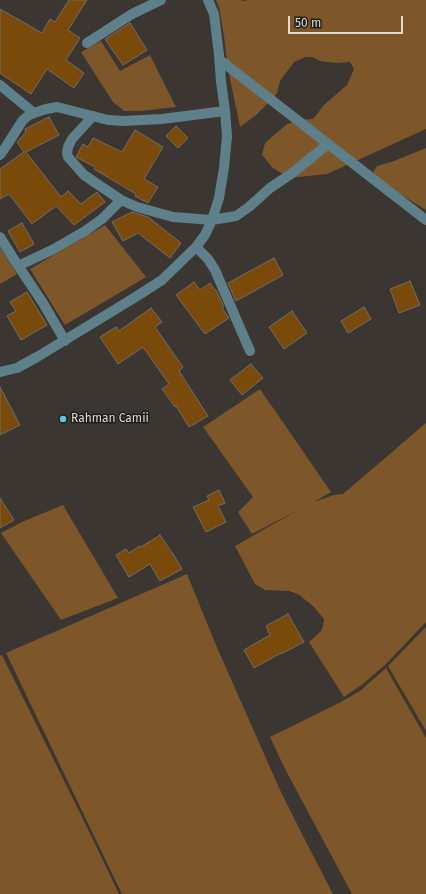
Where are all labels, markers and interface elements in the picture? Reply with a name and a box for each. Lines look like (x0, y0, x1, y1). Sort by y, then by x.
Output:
scale bar (290, 8, 405, 34)
text: 50 m (295, 16, 321, 30)
place label: Rahman Camii (71, 412, 149, 426)
marker: Rahman Camii (58, 414, 68, 424)

